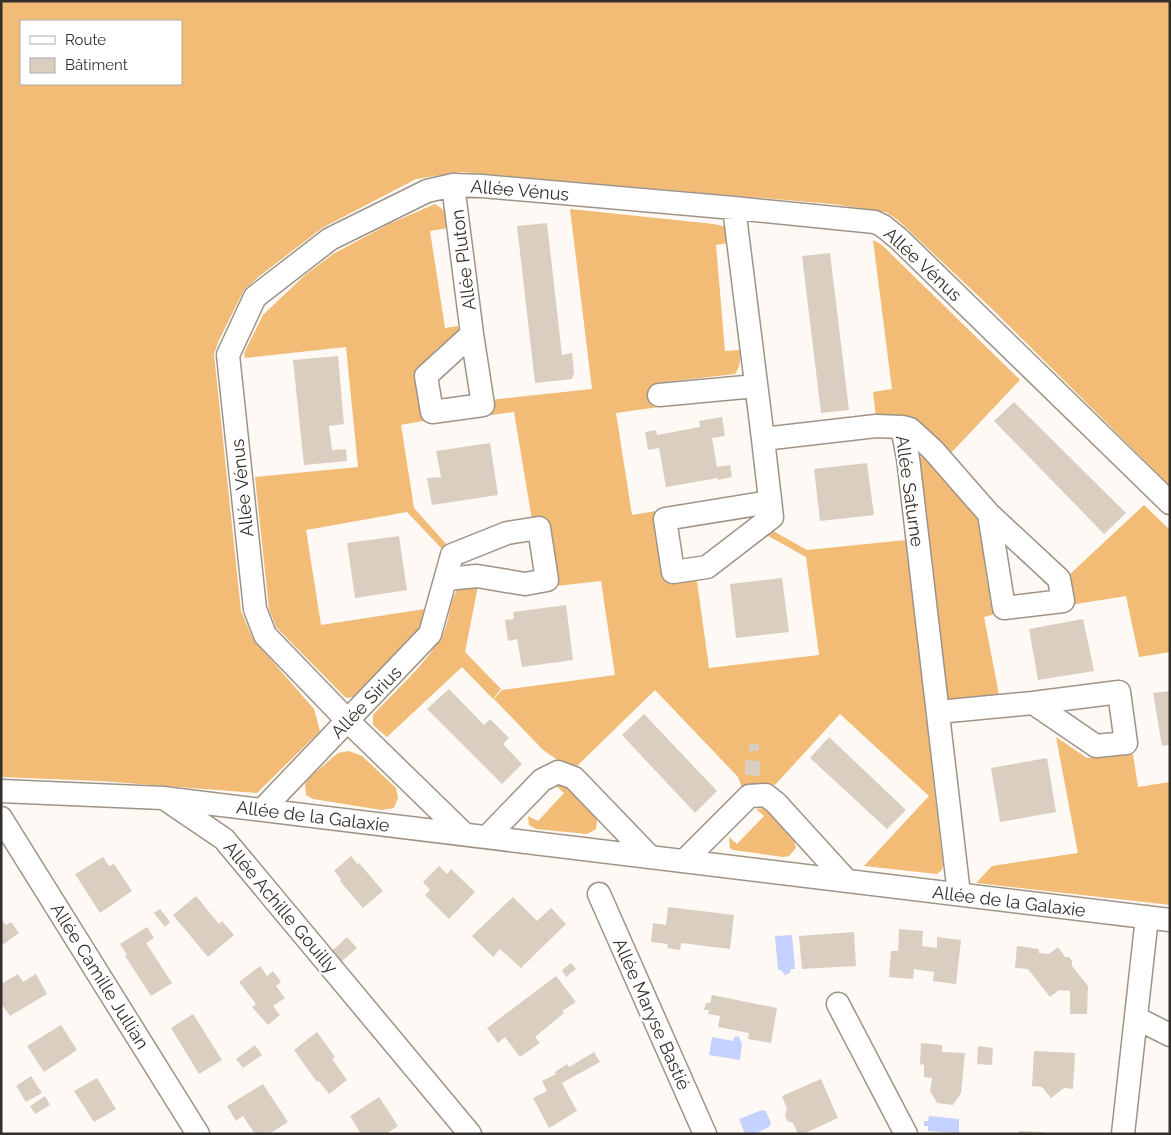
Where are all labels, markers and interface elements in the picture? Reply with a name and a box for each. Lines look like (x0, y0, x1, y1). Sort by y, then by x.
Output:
legend (20, 20, 182, 85)
text: Route (65, 31, 106, 49)
text: Bâtiment (65, 56, 128, 74)
street label: Allée Vénus (470, 175, 570, 205)
street label: Allée Pluton (446, 208, 480, 312)
street label: Allée Vénus (880, 223, 966, 305)
street label: Allée Saturne (892, 434, 928, 549)
street label: Allée Vénus (226, 438, 258, 538)
street label: Allée Sirius (326, 661, 406, 742)
street label: Allée de la Galaxie (235, 796, 391, 836)
street label: Allée Achille Gouilly (220, 837, 342, 977)
street label: Allée de la Galaxie (931, 881, 1087, 921)
street label: Allée Camille Jullian (47, 899, 153, 1053)
street label: Allée Maryse Bastié (609, 935, 695, 1094)

